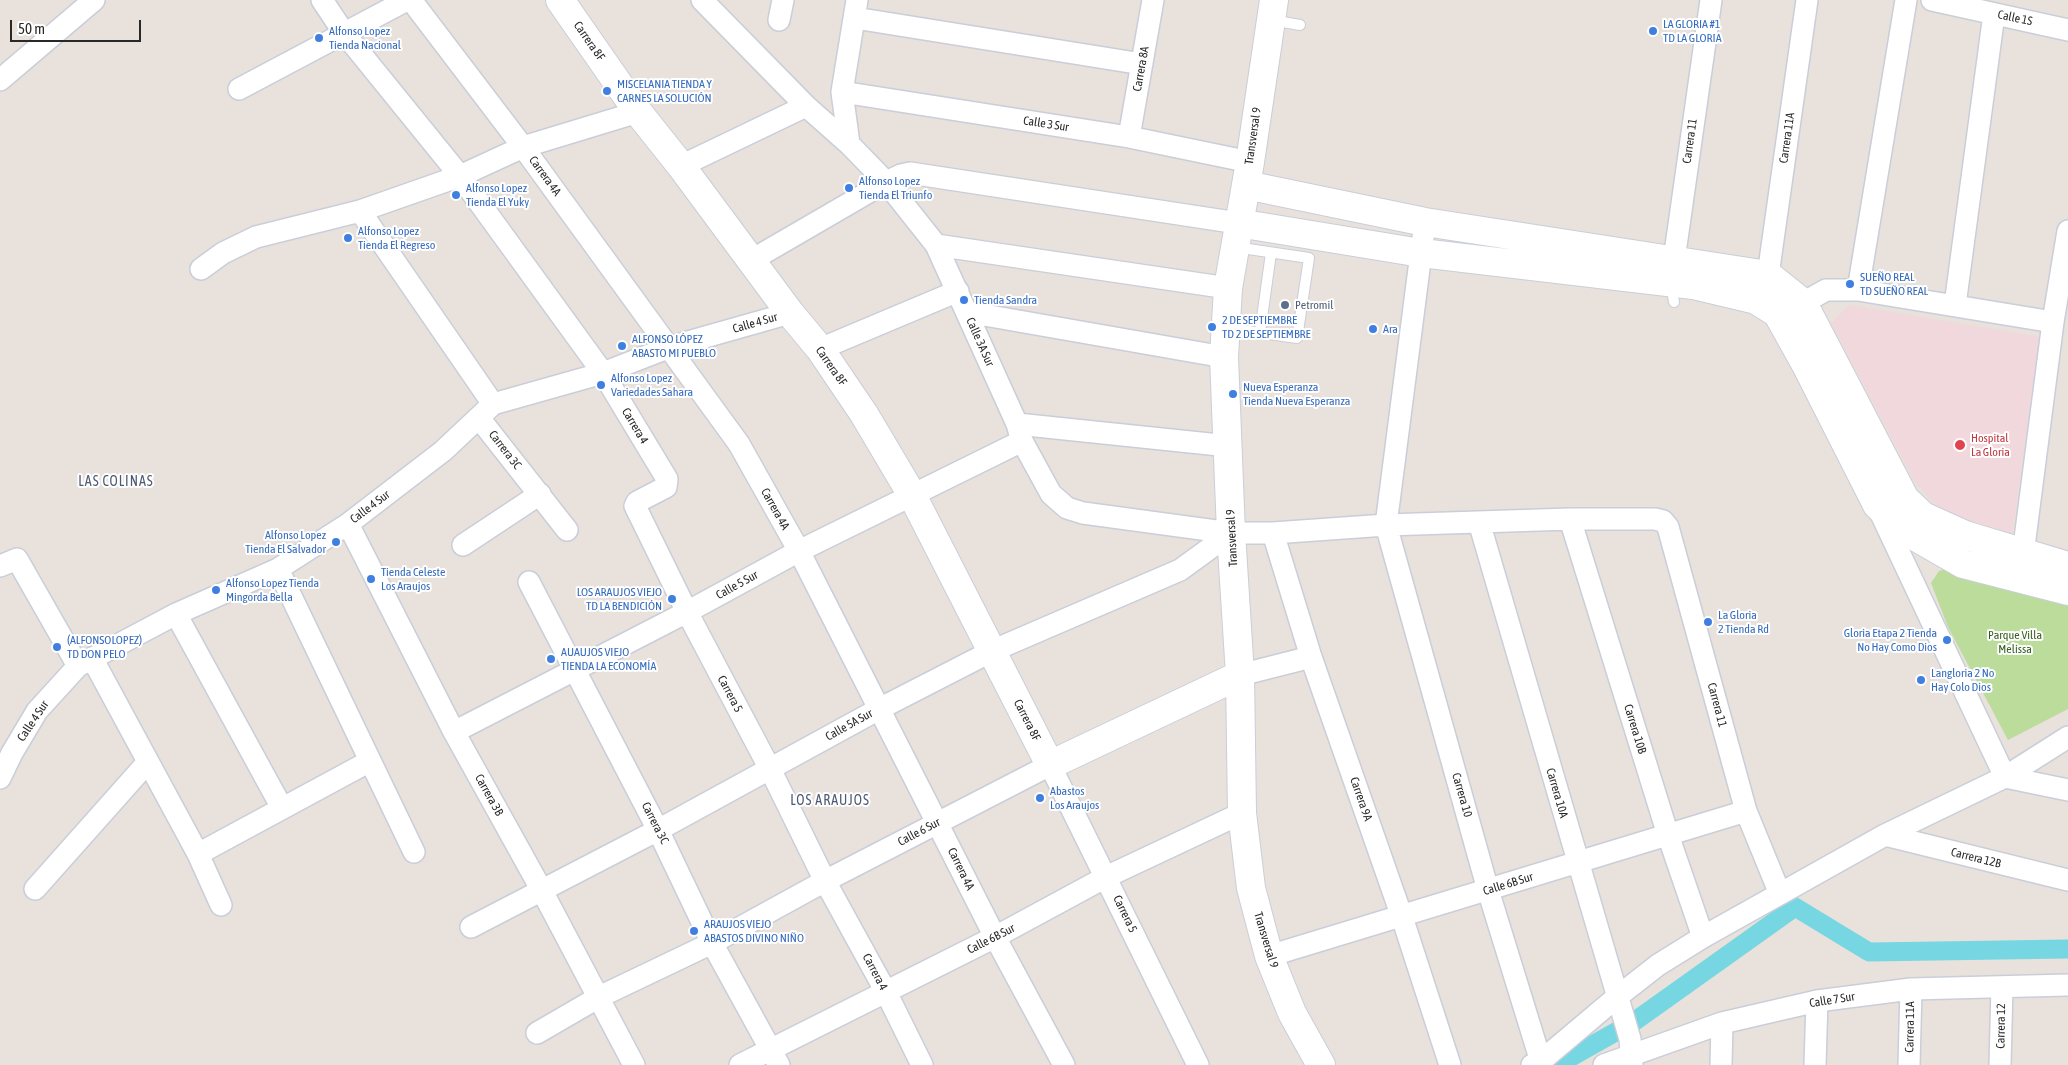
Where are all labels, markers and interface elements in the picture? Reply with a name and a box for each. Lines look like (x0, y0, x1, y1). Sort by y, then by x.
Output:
street label: Calle 1S (1996, 7, 2034, 29)
scale bar (12, 10, 144, 42)
place label: LA GLORIA #1 TD LA GLORIA (1663, 17, 1722, 45)
street label: Carrera 8F (570, 19, 608, 63)
text: 50 m (18, 20, 45, 37)
place label: Alfonso Lopez Tienda Nacional (329, 24, 401, 52)
marker: LA GLORIA #1 TD LA GLORIA (1647, 25, 1659, 37)
marker: Alfonso Lopez Tienda Nacional (313, 32, 325, 44)
street label: Carrera 8A (1130, 45, 1152, 93)
place label: MISCELANIA TIENDA Y CARNES LA SOLUCIÓN (617, 77, 712, 105)
marker: MISCELANIA TIENDA Y CARNES LA SOLUCIÓN (601, 85, 613, 97)
street label: Transversal 9 (1242, 106, 1264, 166)
street label: Carrera 11A (1776, 112, 1798, 164)
street label: Calle 3 Sur (1022, 113, 1070, 135)
street label: Carrera 11 (1680, 118, 1700, 164)
street label: Carrera 4A (526, 153, 564, 199)
place label: Alfonso Lopez Tienda El Triunfo (859, 174, 932, 202)
place label: Alfonso Lopez Tienda El Yuky (466, 181, 529, 209)
marker: Alfonso Lopez Tienda El Triunfo (843, 182, 855, 194)
marker: Alfonso Lopez Tienda El Yuky (450, 189, 462, 201)
place label: Alfonso Lopez Tienda El Regreso (358, 224, 435, 252)
marker: Alfonso Lopez Tienda El Regreso (342, 232, 354, 244)
place label: SUEÑO REAL TD SUEÑO REAL (1860, 270, 1928, 298)
marker: SUEÑO REAL TD SUEÑO REAL (1844, 278, 1856, 290)
place label: Tienda Sandra (974, 293, 1037, 307)
marker: Tienda Sandra (958, 294, 970, 306)
place label: Petromil (1295, 298, 1333, 312)
marker: Petromil (1279, 299, 1291, 311)
street label: Calle 4 Sur (731, 310, 779, 336)
place label: 2 DE SEPTIEMBRE TD 2 DE SEPTIEMBRE (1222, 313, 1311, 341)
street label: Calle 3A Sur (963, 315, 997, 369)
marker: 2 DE SEPTIEMBRE TD 2 DE SEPTIEMBRE (1206, 321, 1218, 333)
place label: Ara (1383, 322, 1398, 336)
marker: Ara (1367, 323, 1379, 335)
place label: ALFONSO LÓPEZ ABASTO MI PUEBLO (632, 332, 716, 360)
marker: ALFONSO LÓPEZ ABASTO MI PUEBLO (616, 340, 628, 352)
street label: Carrera 8F (812, 344, 850, 388)
place label: Alfonso Lopez Variedades Sahara (611, 371, 693, 399)
marker: Alfonso Lopez Variedades Sahara (595, 379, 607, 391)
place label: Nueva Esperanza Tienda Nueva Esperanza (1243, 380, 1350, 408)
marker: Nueva Esperanza Tienda Nueva Esperanza (1227, 388, 1239, 400)
street label: Carrera 4 (619, 405, 651, 447)
street label: Carrera 3C (485, 428, 525, 472)
place label: Hospital La Gloria (1971, 431, 2010, 459)
marker: Hospital La Gloria (1953, 438, 1967, 452)
district label: LAS COLINAS (77, 474, 155, 490)
street label: Carrera 4A (758, 486, 792, 532)
street label: Calle 4 Sur (347, 487, 393, 527)
street label: Transversal 9 (1223, 509, 1241, 567)
place label: Alfonso Lopez Tienda El Salvador (245, 528, 326, 556)
marker: Alfonso Lopez Tienda El Salvador (330, 536, 342, 548)
place label: Tienda Celeste Los Araujos (381, 565, 445, 593)
street label: Calle 5 Sur (713, 568, 761, 602)
marker: Tienda Celeste Los Araujos (365, 573, 377, 585)
place label: Alfonso Lopez Tienda Mingorda Bella (226, 576, 319, 604)
marker: Alfonso Lopez Tienda Mingorda Bella (210, 584, 222, 596)
place label: LOS ARAUJOS VIEJO TD LA BENDICIÓN (577, 585, 662, 613)
marker: LOS ARAUJOS VIEJO TD LA BENDICIÓN (666, 593, 678, 605)
place label: La Gloria 2 Tienda Rd (1718, 608, 1769, 636)
marker: La Gloria 2 Tienda Rd (1702, 616, 1714, 628)
place label: Gloria Etapa 2 Tienda No Hay Como Dios (1844, 626, 1937, 654)
park label: Parque Villa Melissa (1988, 628, 2042, 656)
place label: (ALFONSOLOPEZ) TD DON PELO (67, 633, 142, 661)
marker: Gloria Etapa 2 Tienda No Hay Como Dios (1941, 634, 1953, 646)
marker: (ALFONSOLOPEZ) TD DON PELO (51, 641, 63, 653)
place label: AUAUJOS VIEJO TIENDA LA ECONOMÍA (561, 645, 656, 673)
marker: AUAUJOS VIEJO TIENDA LA ECONOMÍA (545, 653, 557, 665)
place label: Langloria 2 No Hay Colo Dios (1931, 666, 1994, 694)
street label: Carrera 5 (714, 673, 746, 715)
marker: Langloria 2 No Hay Colo Dios (1915, 674, 1927, 686)
street label: Carrera 11 (1704, 681, 1730, 729)
street label: Carrera 8F (1010, 697, 1044, 743)
street label: Calle 4 Sur (14, 698, 52, 744)
street label: Carrera 10B (1621, 703, 1649, 755)
street label: Calle 5A Sur (823, 706, 875, 744)
street label: Carrera 10A (1543, 766, 1571, 820)
street label: Carrera 10 (1449, 771, 1475, 819)
street label: Carrera 3B (472, 772, 506, 818)
street label: Carrera 9A (1347, 775, 1375, 823)
place label: Abastos Los Araujos (1050, 784, 1099, 812)
marker: Abastos Los Araujos (1034, 792, 1046, 804)
district label: LOS ARAUJOS (789, 793, 871, 809)
street label: Carrera 3C (638, 800, 672, 846)
street label: Calle 6 Sur (895, 815, 943, 849)
street label: Carrera 4A (945, 845, 977, 893)
street label: Carrera 12B (1950, 845, 2002, 871)
street label: Calle 6B Sur (1481, 870, 1535, 898)
street label: Carrera 5 (1110, 893, 1140, 935)
street label: Transversal 9 (1251, 910, 1281, 970)
place label: ARAUJOS VIEJO ABASTOS DIVINO NIÑO (704, 917, 804, 945)
street label: Calle 6B Sur (965, 921, 1017, 957)
marker: ARAUJOS VIEJO ABASTOS DIVINO NIÑO (688, 925, 700, 937)
street label: Carrera 4 (859, 951, 891, 993)
street label: Calle 7 Sur (1808, 989, 1856, 1011)
street label: Carrera 11A (1902, 1001, 1918, 1053)
street label: Carrera 12 (1993, 1003, 2009, 1049)

